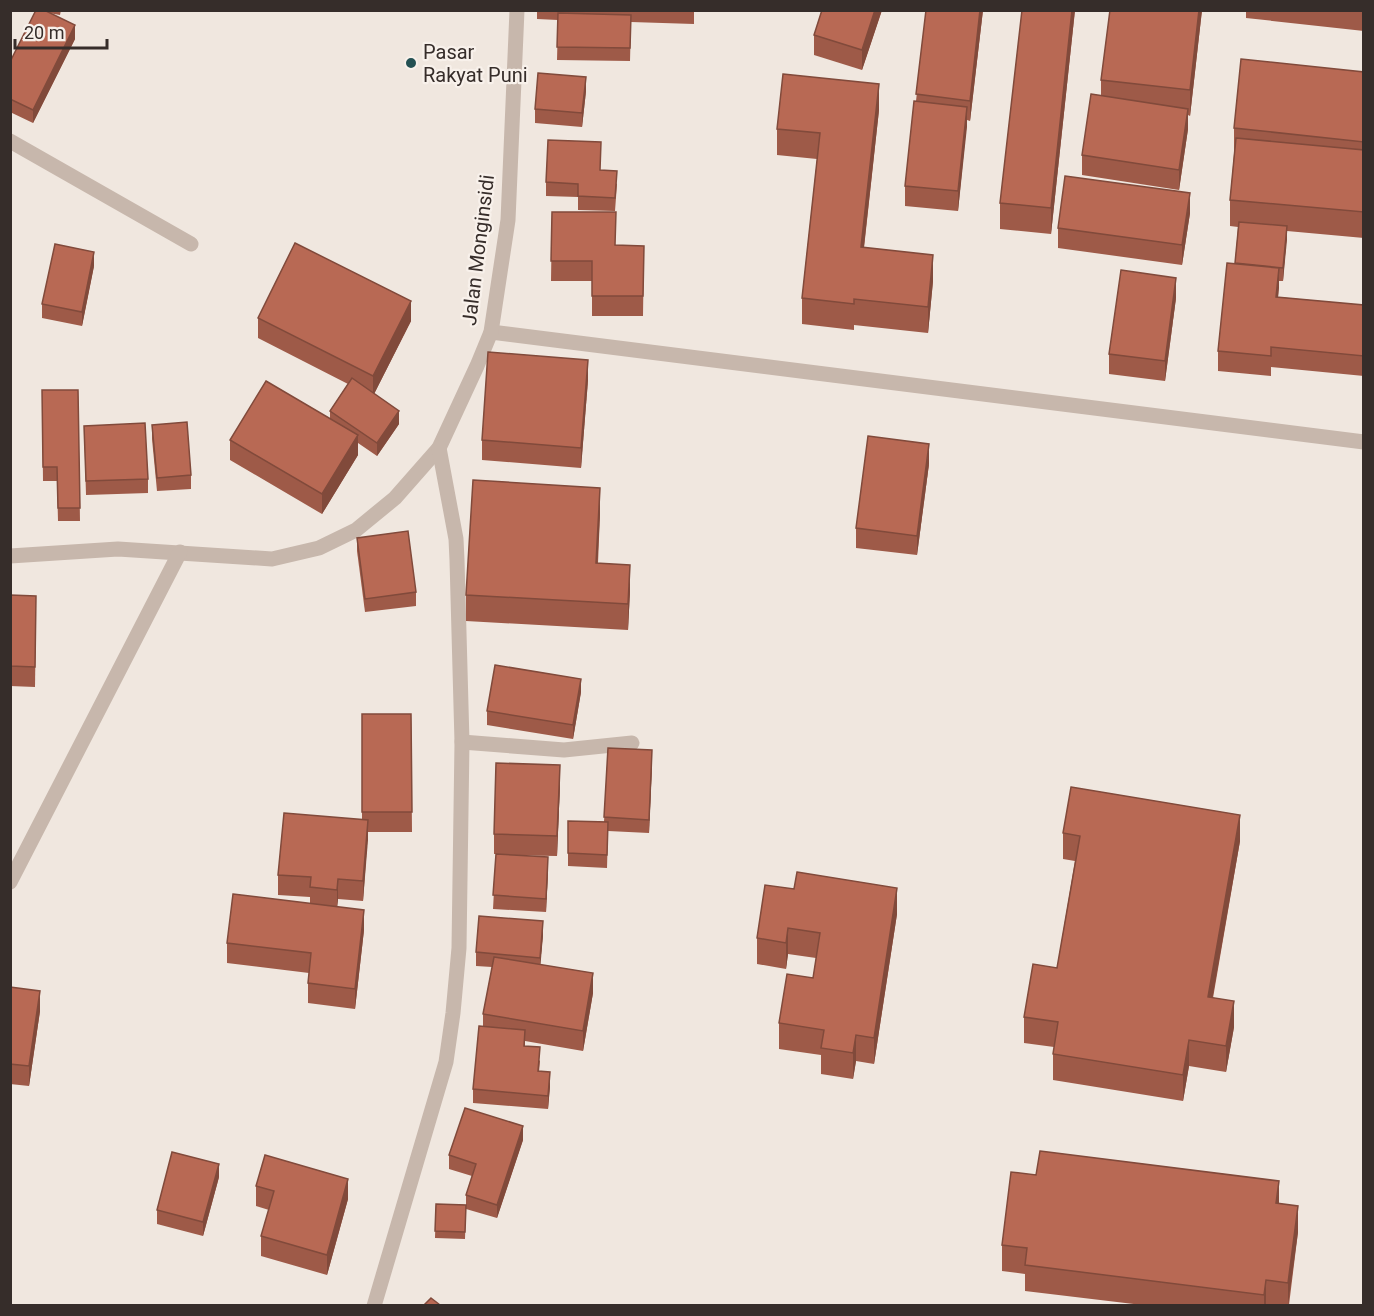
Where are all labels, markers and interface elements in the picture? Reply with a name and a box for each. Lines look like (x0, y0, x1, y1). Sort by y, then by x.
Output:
scale bar (15, 12, 106, 50)
text: 20 m (24, 22, 64, 43)
place label: Pasar Rakyat Puni (423, 40, 528, 87)
marker: Pasar Rakyat Puni (404, 56, 418, 70)
street label: Jalan Monginsidi (457, 173, 499, 327)

